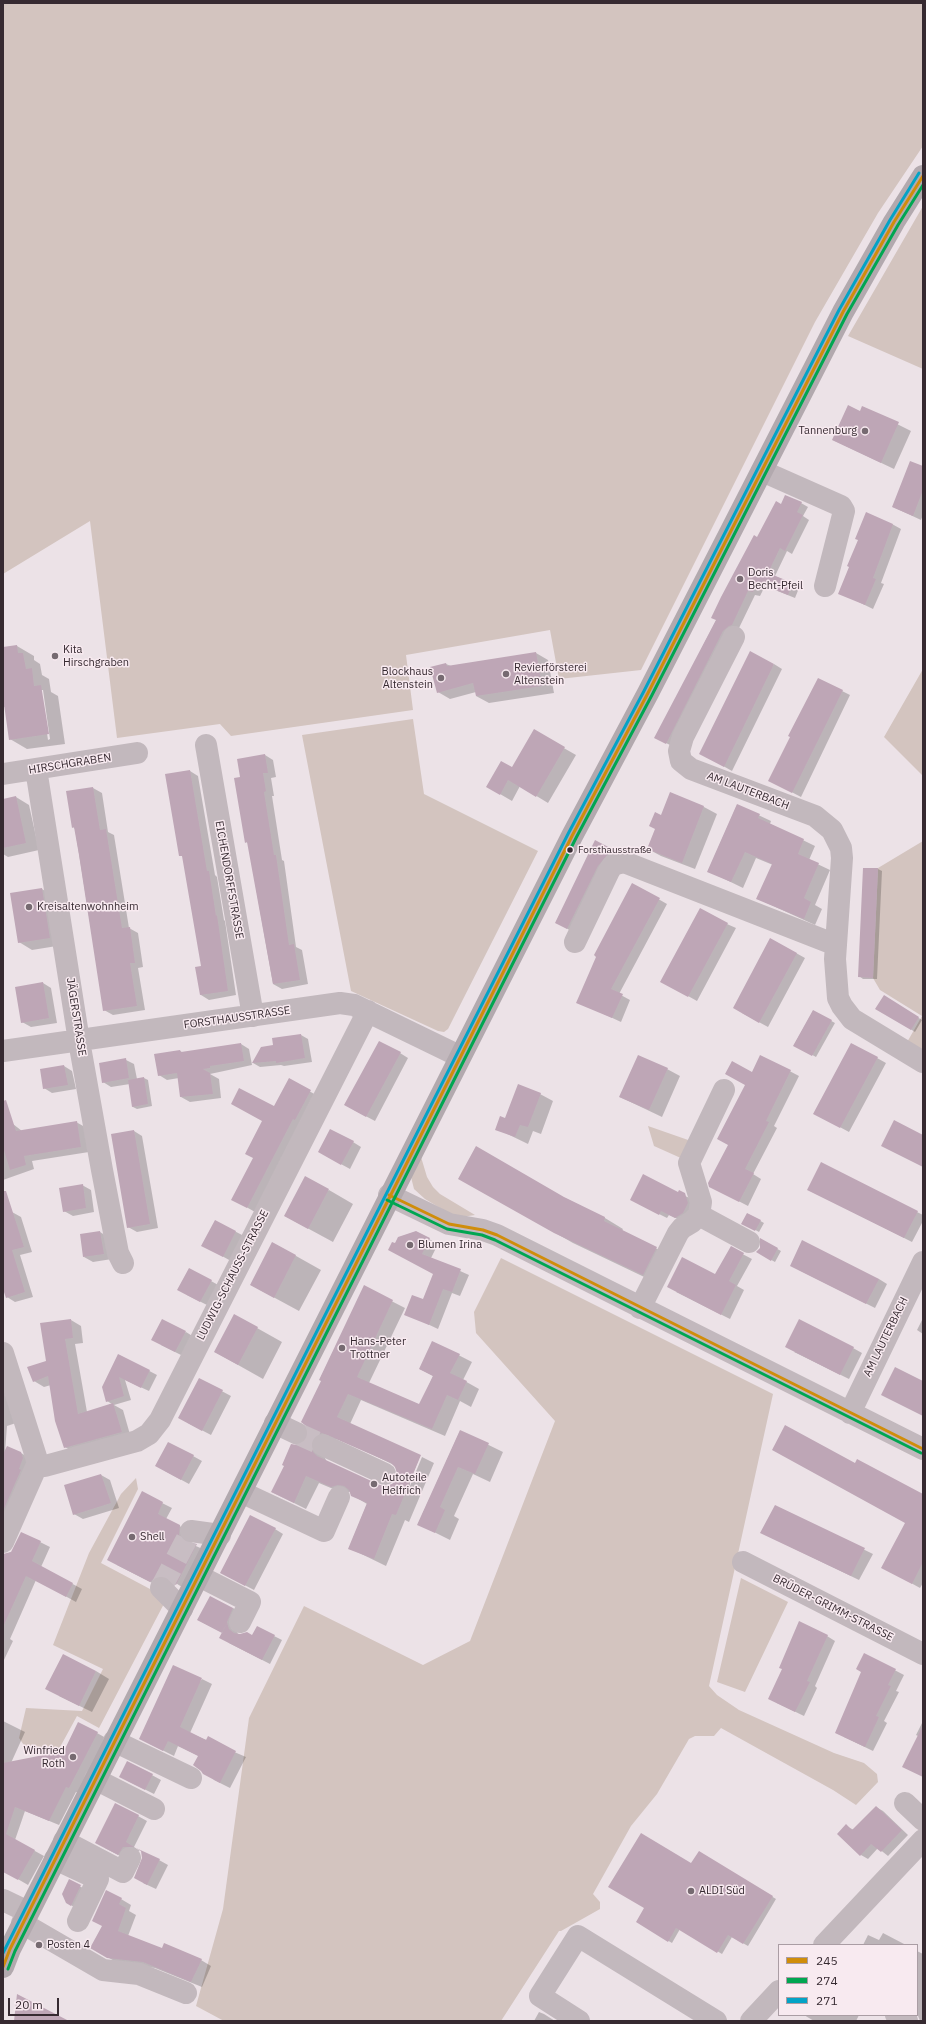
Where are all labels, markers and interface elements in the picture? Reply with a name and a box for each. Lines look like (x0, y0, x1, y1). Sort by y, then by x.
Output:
place label: Tannenburg (799, 424, 857, 438)
marker: Tannenburg (860, 426, 870, 436)
place label: Doris Becht-Pfeil (748, 566, 803, 592)
marker: Doris Becht-Pfeil (735, 574, 745, 584)
place label: Kita Hirschgraben (63, 643, 129, 669)
marker: Kita Hirschgraben (50, 651, 60, 661)
place label: Revierförsterei Altenstein (514, 661, 587, 687)
place label: Blockhaus Altenstein (382, 665, 433, 691)
marker: Revierförsterei Altenstein (501, 669, 511, 679)
marker: Blockhaus Altenstein (436, 673, 446, 683)
street label: HIRSCHGRABEN (28, 751, 112, 777)
street label: AM LAUTERBACH (705, 769, 791, 813)
street label: EICHENDORFFSTRASSE (212, 820, 246, 940)
place label: Forsthausstraße (578, 844, 652, 856)
marker: Forsthausstraße (565, 845, 575, 855)
place label: Kreisaltenwohnheim (37, 900, 139, 914)
marker: Kreisaltenwohnheim (24, 902, 34, 912)
street label: JÄGERSTRASSE (63, 977, 89, 1057)
street label: FORSTHAUSSTRASSE (183, 1004, 291, 1032)
street label: LUDWIG-SCHAUSS-STRASSE (194, 1208, 272, 1342)
place label: Blumen Irina (418, 1238, 482, 1252)
marker: Blumen Irina (405, 1240, 415, 1250)
street label: AM LAUTERBACH (861, 1295, 911, 1379)
place label: Hans-Peter Trottner (350, 1335, 406, 1361)
marker: Hans-Peter Trottner (337, 1343, 347, 1353)
place label: Autoteile Helfrich (382, 1471, 427, 1497)
marker: Autoteile Helfrich (369, 1479, 379, 1489)
place label: Shell (140, 1530, 165, 1544)
marker: Shell (127, 1532, 137, 1542)
street label: BRÜDER-GRIMM-STRASSE (770, 1572, 896, 1644)
place label: Winfried Roth (23, 1744, 65, 1770)
marker: Winfried Roth (68, 1752, 78, 1762)
place label: ALDI Süd (699, 1884, 745, 1898)
marker: ALDI Süd (686, 1886, 696, 1896)
place label: Posten 4 (47, 1938, 90, 1952)
marker: Posten 4 (34, 1940, 44, 1950)
legend (778, 1944, 918, 2016)
text: 245 (816, 1953, 838, 1968)
text: 274 (816, 1973, 838, 1988)
scale bar (10, 1990, 61, 2016)
text: 271 (816, 1993, 838, 2008)
text: 20 m (15, 1997, 43, 2012)

